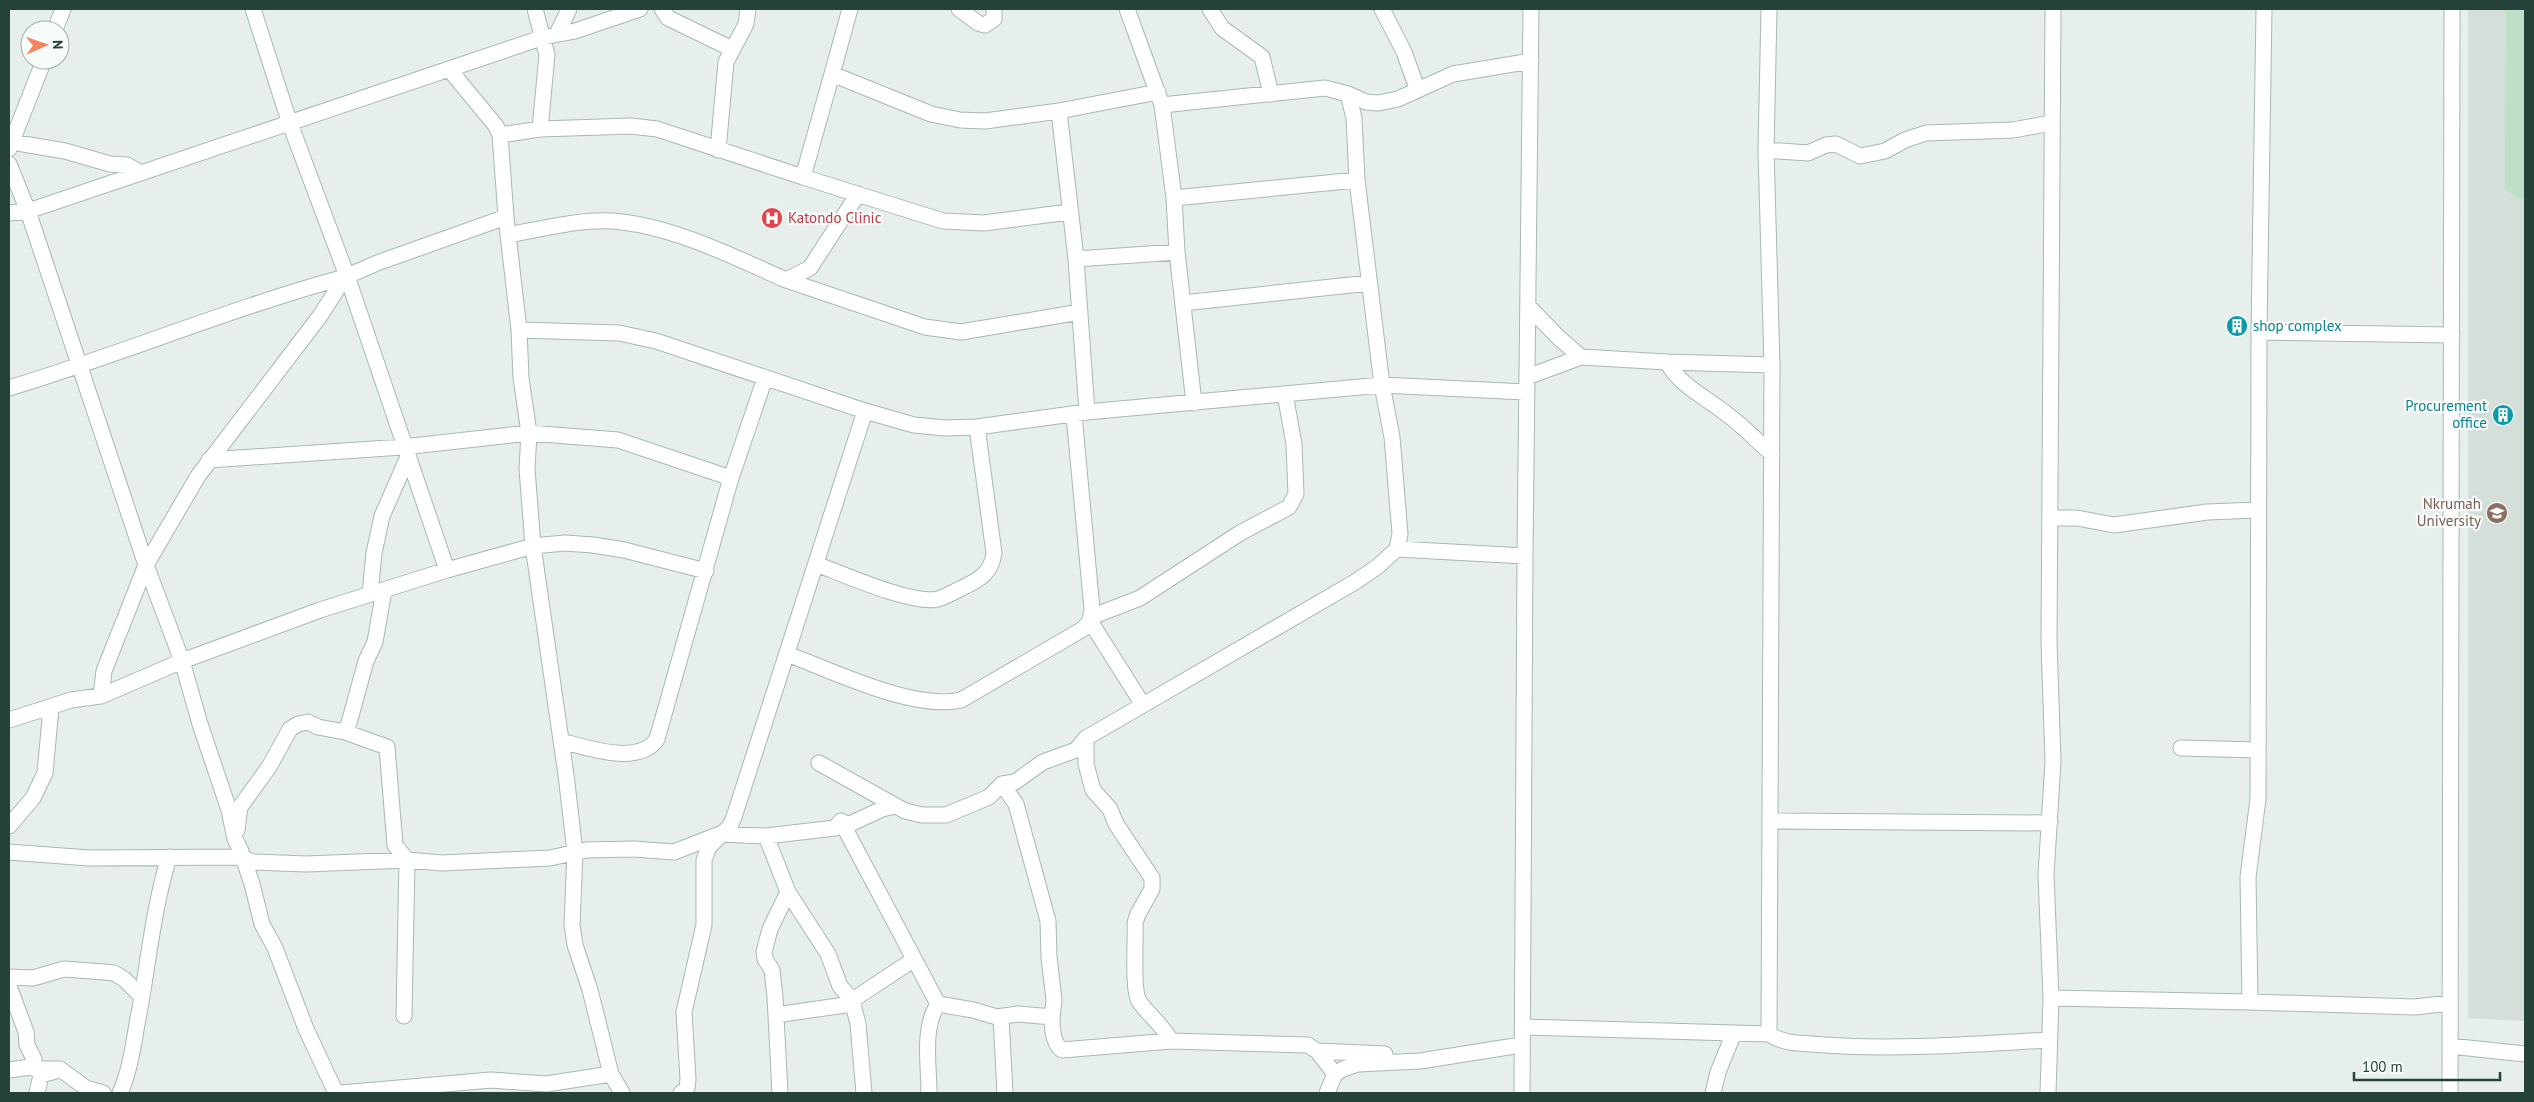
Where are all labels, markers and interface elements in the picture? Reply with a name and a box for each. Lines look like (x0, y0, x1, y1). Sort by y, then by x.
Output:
north arrow (20, 20, 70, 70)
text: N (49, 40, 67, 49)
hospital icon: Katondo Clinic (760, 206, 784, 230)
place label: Katondo Clinic (788, 208, 882, 227)
building icon: shop complex (2225, 314, 2249, 338)
place label: shop complex (2253, 316, 2342, 335)
place label: Procurement office (2405, 396, 2487, 432)
building icon: Procurement office (2491, 403, 2515, 427)
place label: Nkrumah University (2417, 494, 2481, 530)
school or university icon: Nkrumah University (2485, 501, 2509, 525)
scale bar (2354, 1050, 2500, 1082)
text: 100 m (2362, 1057, 2403, 1076)

